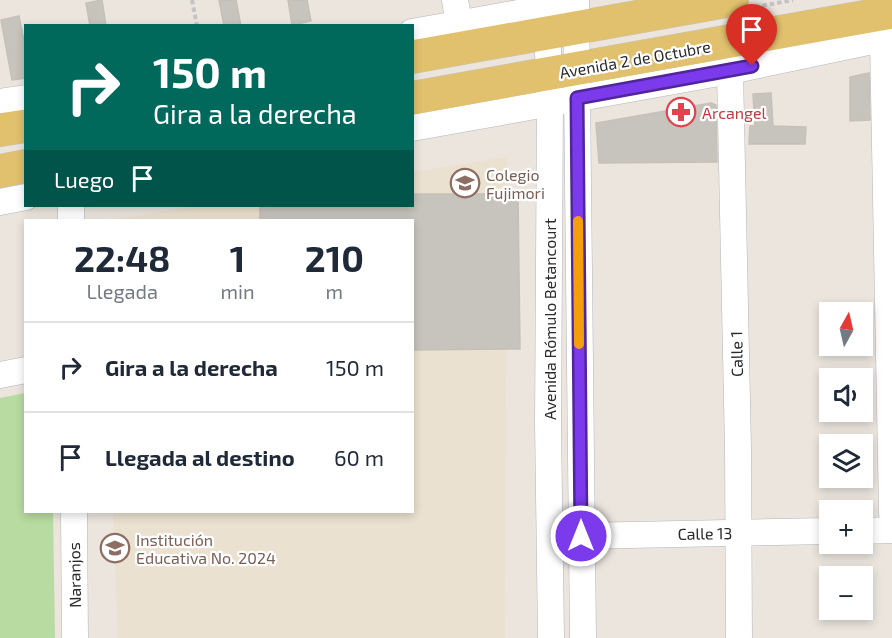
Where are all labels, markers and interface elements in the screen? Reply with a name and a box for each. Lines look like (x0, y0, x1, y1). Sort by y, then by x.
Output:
pin (726, 4, 777, 66)
icon: arrive (735, 13, 768, 46)
street label: Avenida 2 de Octubre (558, 36, 712, 82)
text: 150 m (153, 46, 267, 96)
icon: right (54, 48, 132, 126)
pharmacy icon: Arcangel (665, 96, 697, 128)
text: Gira a la derecha (153, 97, 357, 129)
place label: Arcangel (702, 103, 767, 122)
icon: arrive (126, 162, 159, 195)
place label: Colegio Fujimori (486, 165, 545, 203)
text: Luego (54, 166, 114, 192)
school or university icon: Colegio Fujimori (449, 167, 481, 199)
street label: Avenida Rómulo Betancourt (540, 218, 559, 420)
text: 22:48 (74, 236, 171, 279)
text: 1 (230, 236, 245, 279)
text: 210 (305, 236, 364, 279)
text: Llegada (87, 279, 158, 303)
text: min (221, 279, 255, 303)
text: m (326, 279, 343, 303)
north arrow (819, 302, 873, 356)
map controls (819, 302, 873, 620)
street label: Calle 1 (726, 331, 746, 377)
icon: right (54, 351, 87, 384)
text: Gira a la derecha (105, 354, 278, 380)
text: 150 m (326, 354, 384, 380)
button: sound (819, 368, 873, 422)
button: layers (819, 434, 873, 488)
icon: arrive (54, 441, 87, 474)
text: Llegada al destino (105, 444, 295, 470)
text: 60 m (334, 444, 384, 470)
button: + (819, 500, 873, 554)
position arrow (549, 504, 613, 568)
street label: Calle 13 (677, 523, 733, 543)
place label: Institución Educativa No. 2024 (136, 530, 276, 567)
school or university icon: Institución Educativa No. 2024 (99, 532, 131, 564)
street label: Naranjos (64, 542, 85, 608)
button: − (819, 566, 873, 620)

